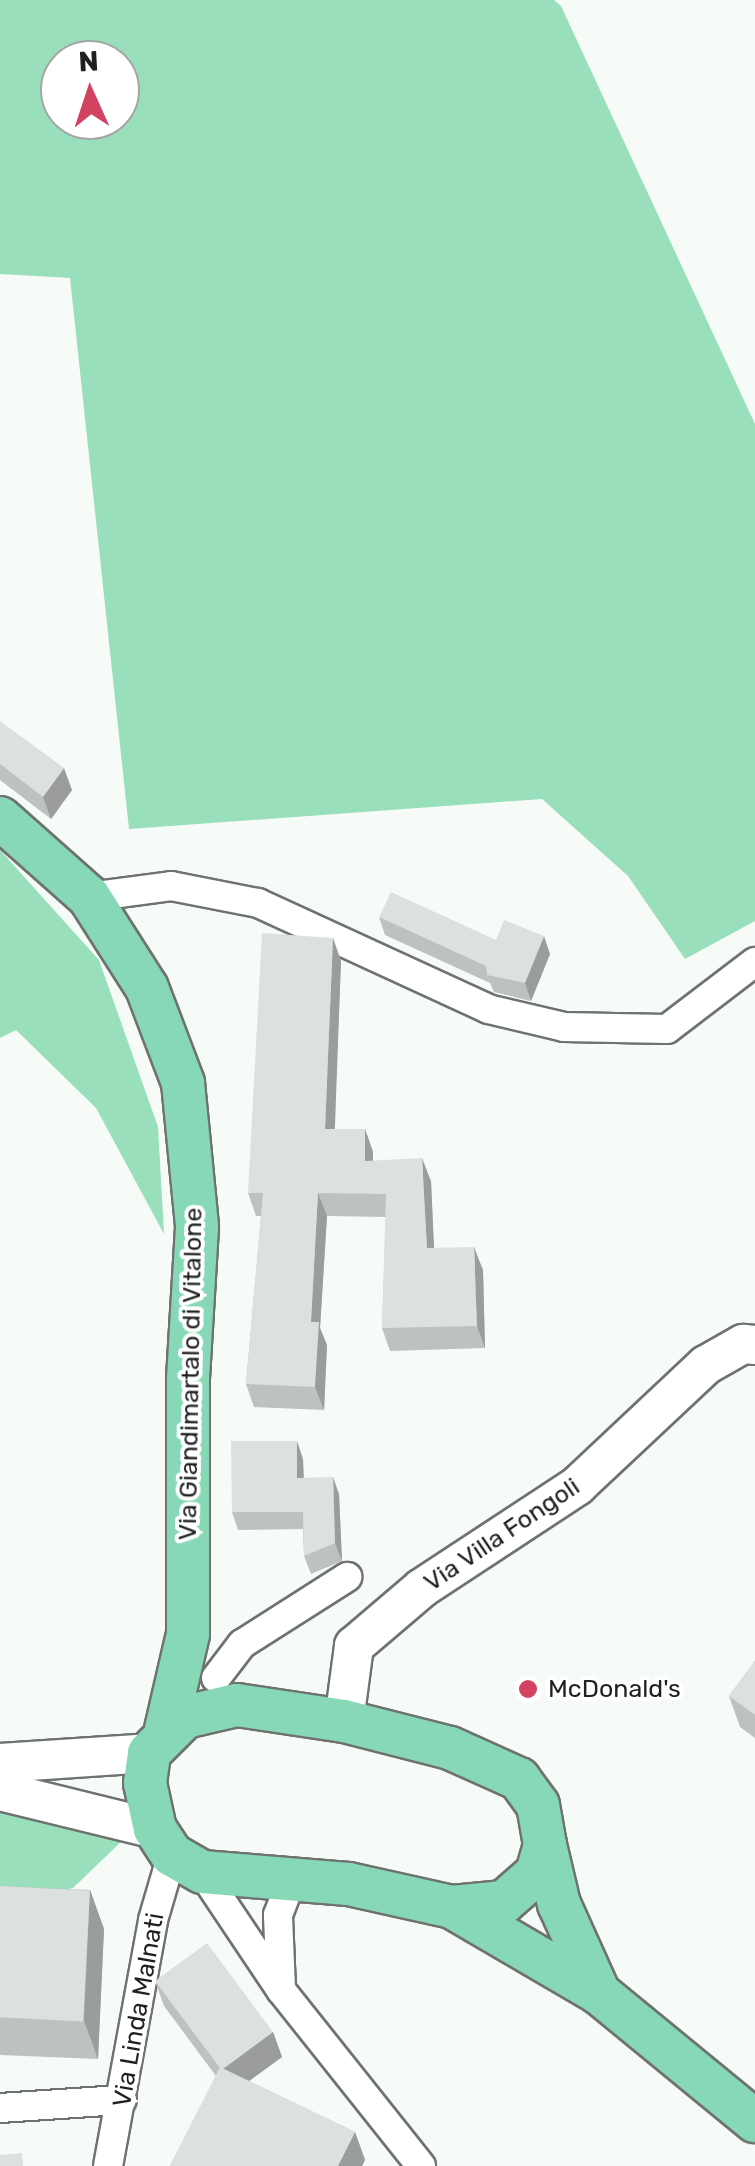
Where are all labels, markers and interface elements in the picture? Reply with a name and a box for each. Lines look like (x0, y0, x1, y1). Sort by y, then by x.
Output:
north arrow (40, 40, 140, 140)
text: N (78, 45, 99, 79)
street label: Via Giandimartalo di Vitalone (173, 1207, 209, 1541)
street label: Via Villa Fongoli (418, 1472, 586, 1598)
place label: McDonald's (548, 1674, 681, 1704)
marker: McDonald's (517, 1678, 539, 1700)
street label: Via Linda Malnati (107, 1911, 171, 2109)

